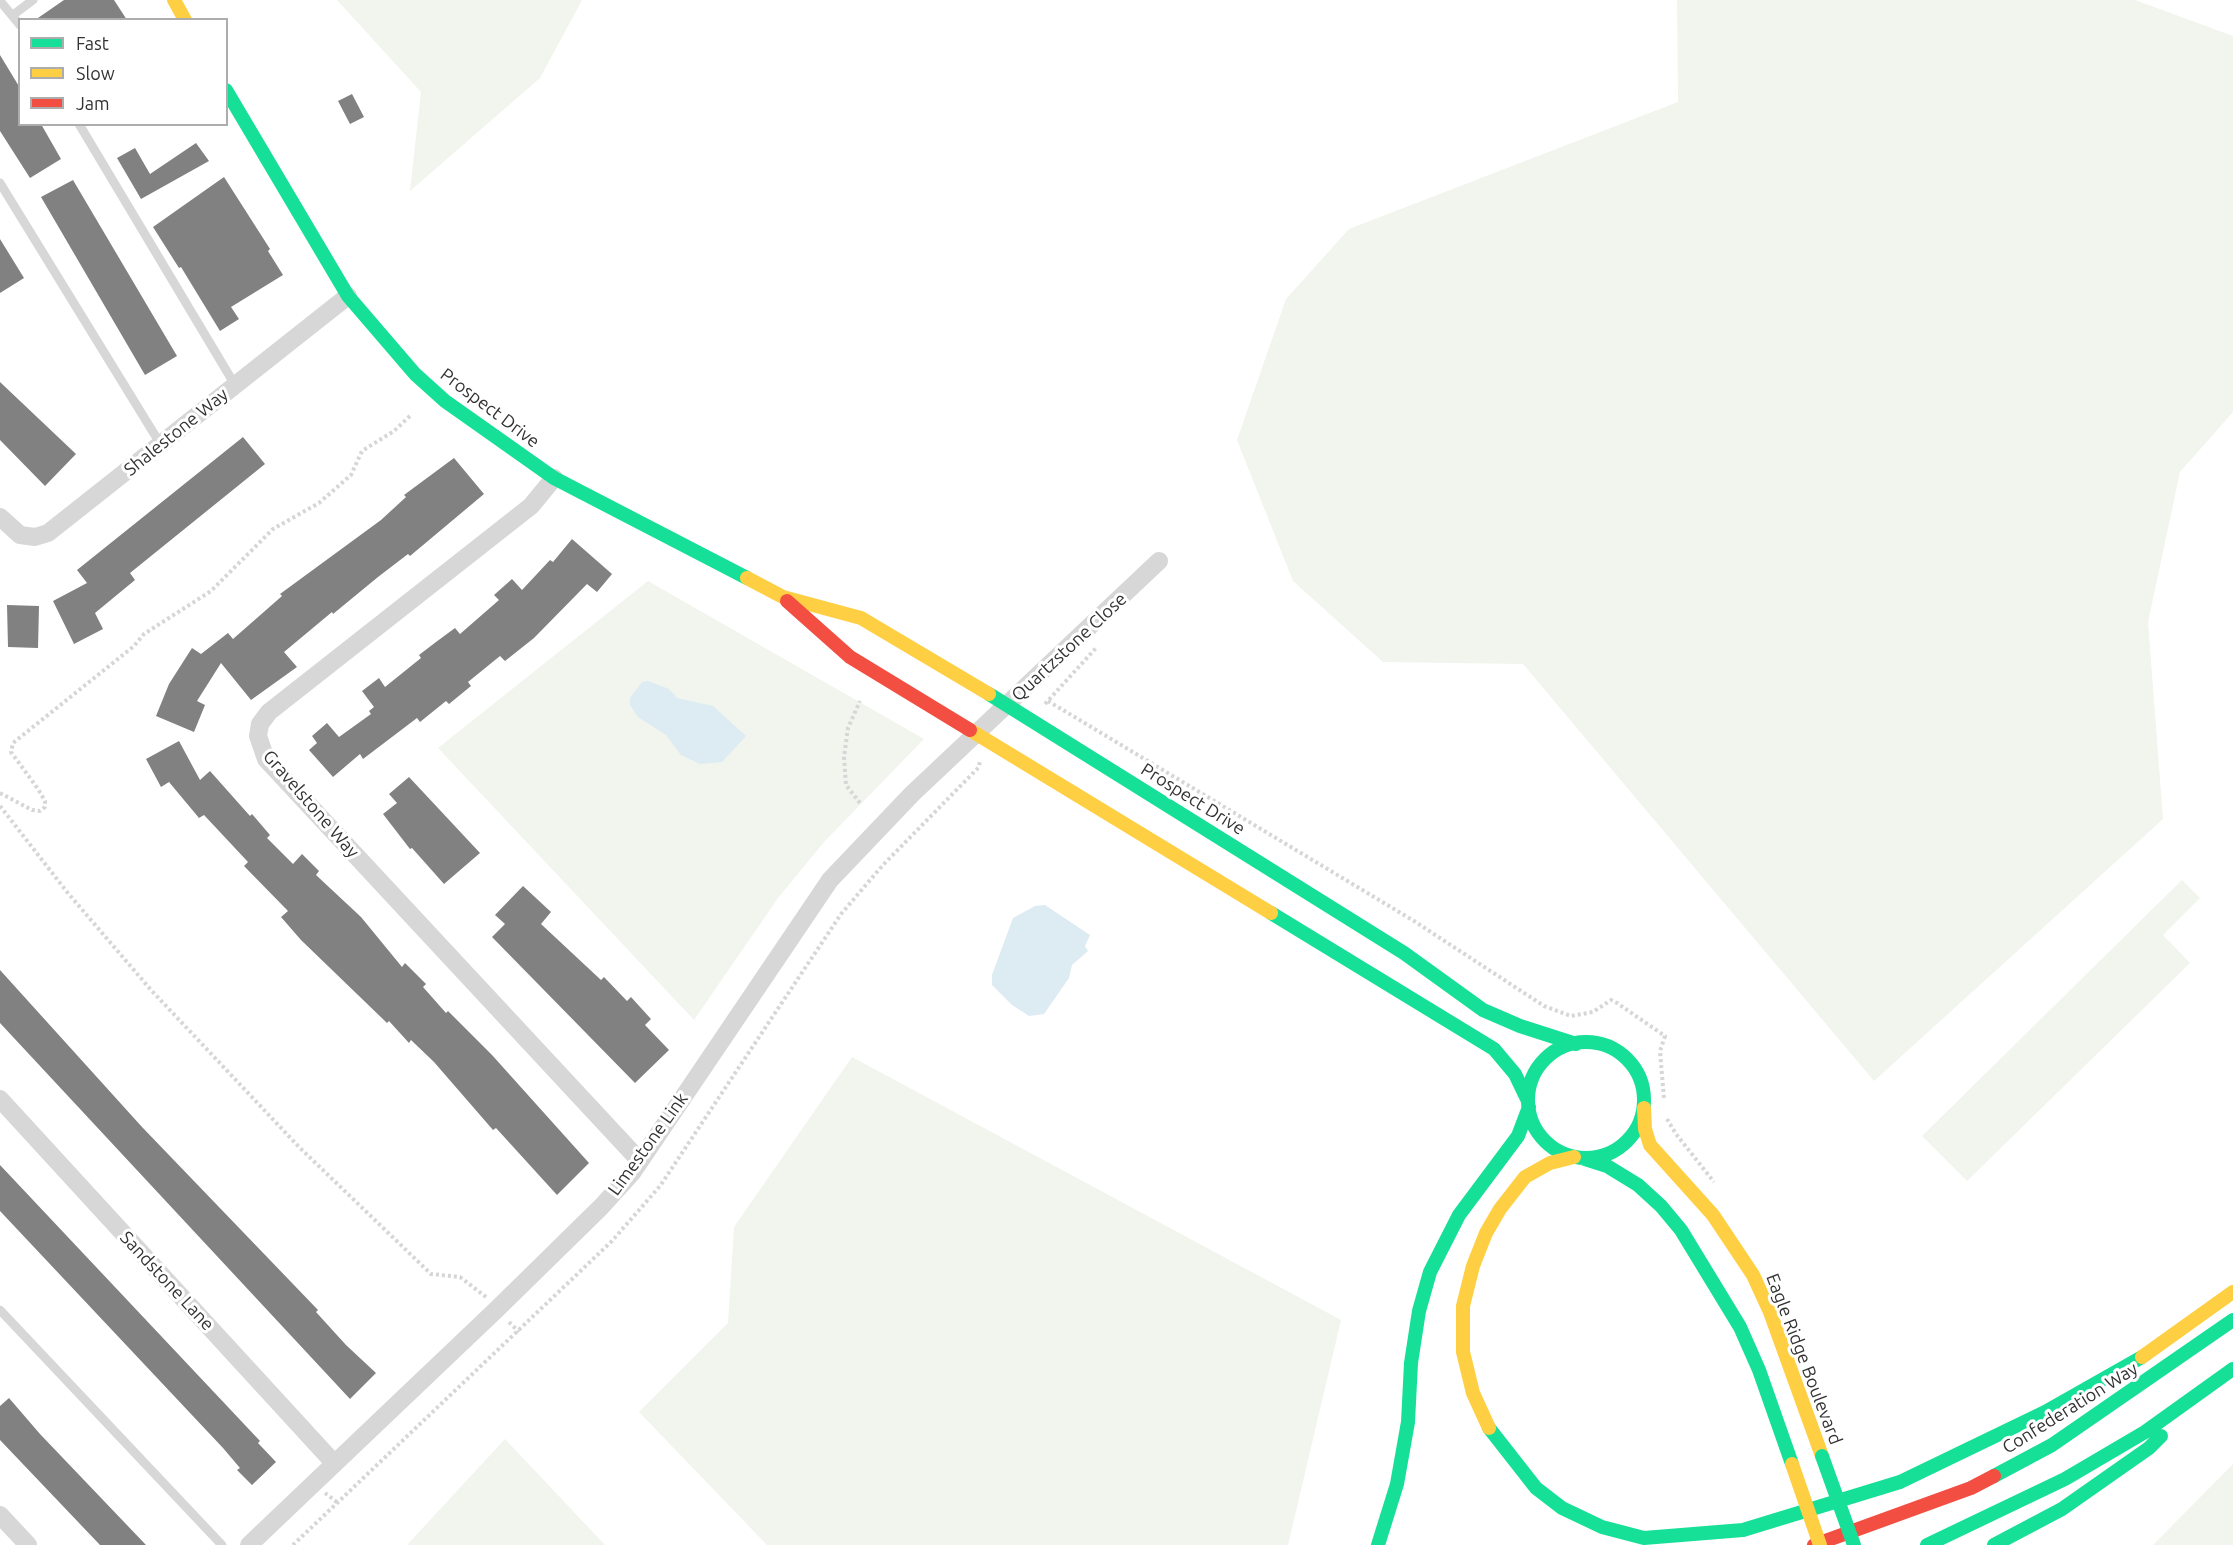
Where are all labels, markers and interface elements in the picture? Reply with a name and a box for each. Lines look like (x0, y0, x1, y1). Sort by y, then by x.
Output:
legend (18, 18, 228, 126)
text: Fast (76, 33, 109, 53)
text: Slow (76, 63, 115, 83)
text: Jam (76, 93, 110, 113)
street label: Prospect Drive (436, 364, 544, 452)
street label: Shalestone Way (120, 383, 232, 481)
street label: Quartzstone Close (1007, 588, 1131, 706)
street label: Gravelstone Way (258, 746, 364, 862)
street label: Prospect Drive (1137, 758, 1249, 840)
street label: Limestone Link (604, 1088, 692, 1200)
street label: Sandstone Lane (115, 1227, 219, 1335)
street label: Eagle Ridge Boulevard (1761, 1271, 1847, 1447)
street label: Confederation Way (1998, 1358, 2142, 1458)

